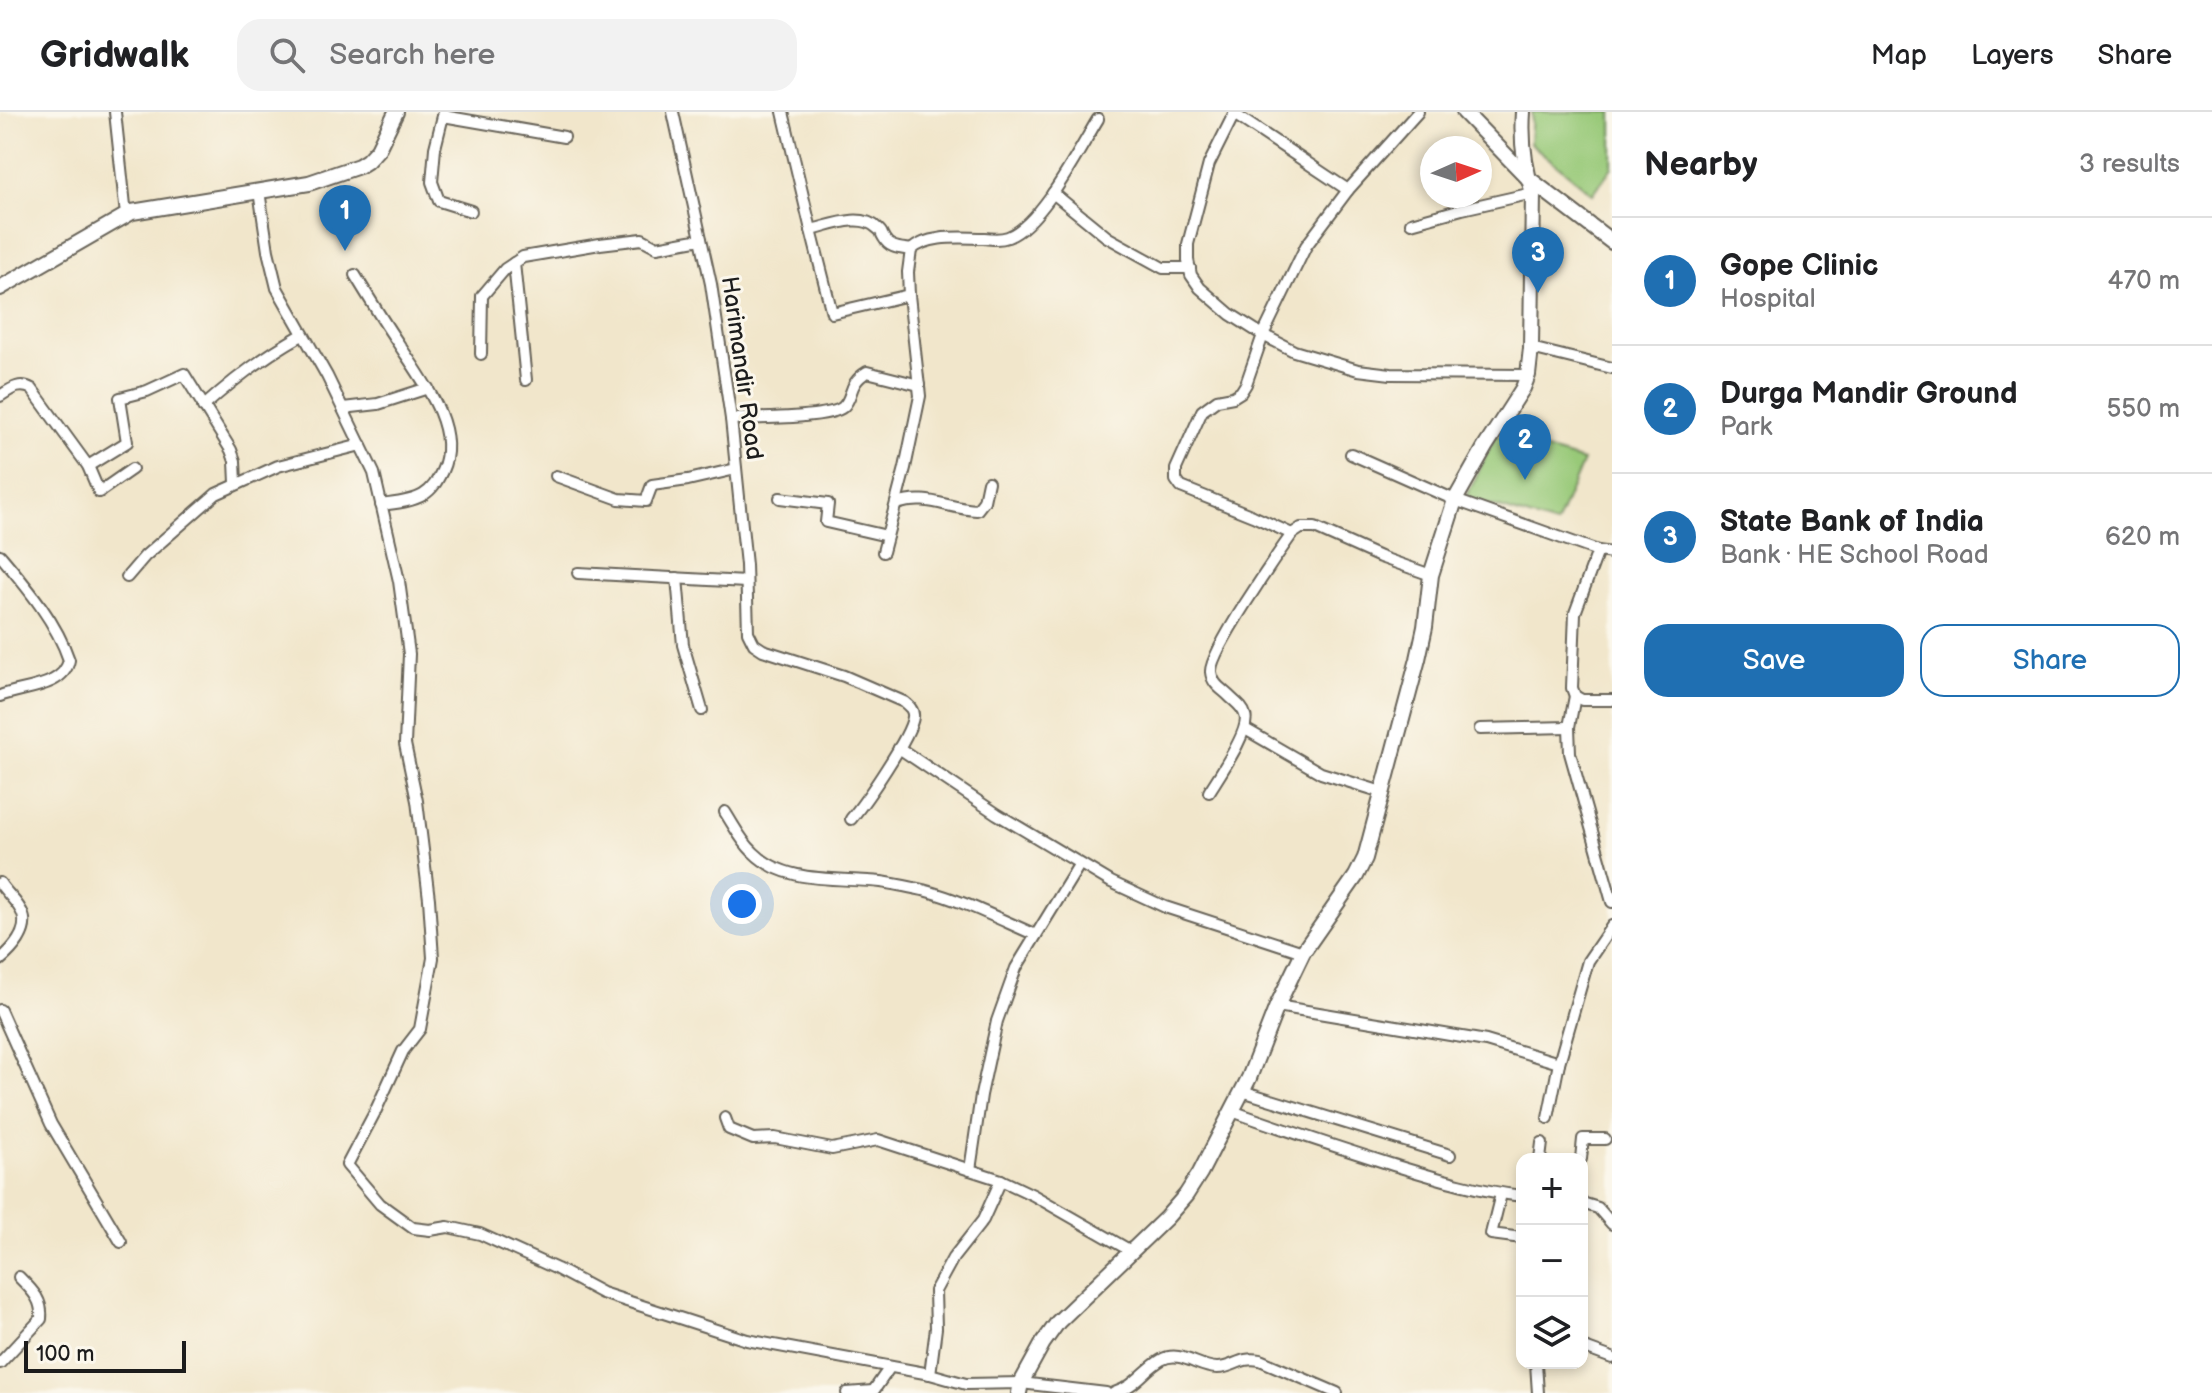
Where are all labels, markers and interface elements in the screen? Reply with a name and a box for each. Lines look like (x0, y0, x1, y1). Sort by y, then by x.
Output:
search box (237, 19, 797, 91)
text: Gridwalk (40, 33, 189, 78)
icon: search (265, 33, 309, 77)
text: Search here (329, 37, 495, 73)
text: Map (1871, 39, 1927, 72)
text: Layers (1971, 39, 2054, 72)
text: Share (2098, 39, 2172, 72)
north arrow (1420, 136, 1492, 208)
text: Nearby (1644, 144, 1758, 185)
text: 3 results (2079, 149, 2180, 180)
pin: 1 (319, 185, 371, 251)
pin: 3 (1512, 227, 1564, 293)
text: Gope Clinic (1720, 248, 1878, 284)
text: 1 (1665, 266, 1675, 297)
text: 470 m (2108, 266, 2180, 297)
street label: Harimandir Road (715, 274, 769, 462)
text: Hospital (1720, 284, 1816, 315)
text: Durga Mandir Ground (1720, 376, 2018, 412)
text: 2 (1662, 394, 1678, 425)
text: 550 m (2106, 394, 2180, 425)
text: Park (1720, 412, 1772, 443)
pin: 2 (1499, 414, 1551, 480)
text: State Bank of India (1720, 504, 1984, 540)
text: 3 (1662, 522, 1678, 553)
text: 620 m (2105, 522, 2180, 553)
text: Bank · HE School Road (1720, 540, 1989, 571)
button: Save (1644, 624, 1904, 697)
button: Share (1920, 624, 2180, 697)
your location (722, 884, 762, 924)
map controls (1516, 1153, 1588, 1369)
button: + (1516, 1153, 1588, 1225)
button: − (1516, 1225, 1588, 1297)
button: layers (1516, 1297, 1588, 1369)
scale bar (24, 1337, 186, 1373)
text: 100 m (36, 1341, 95, 1368)

